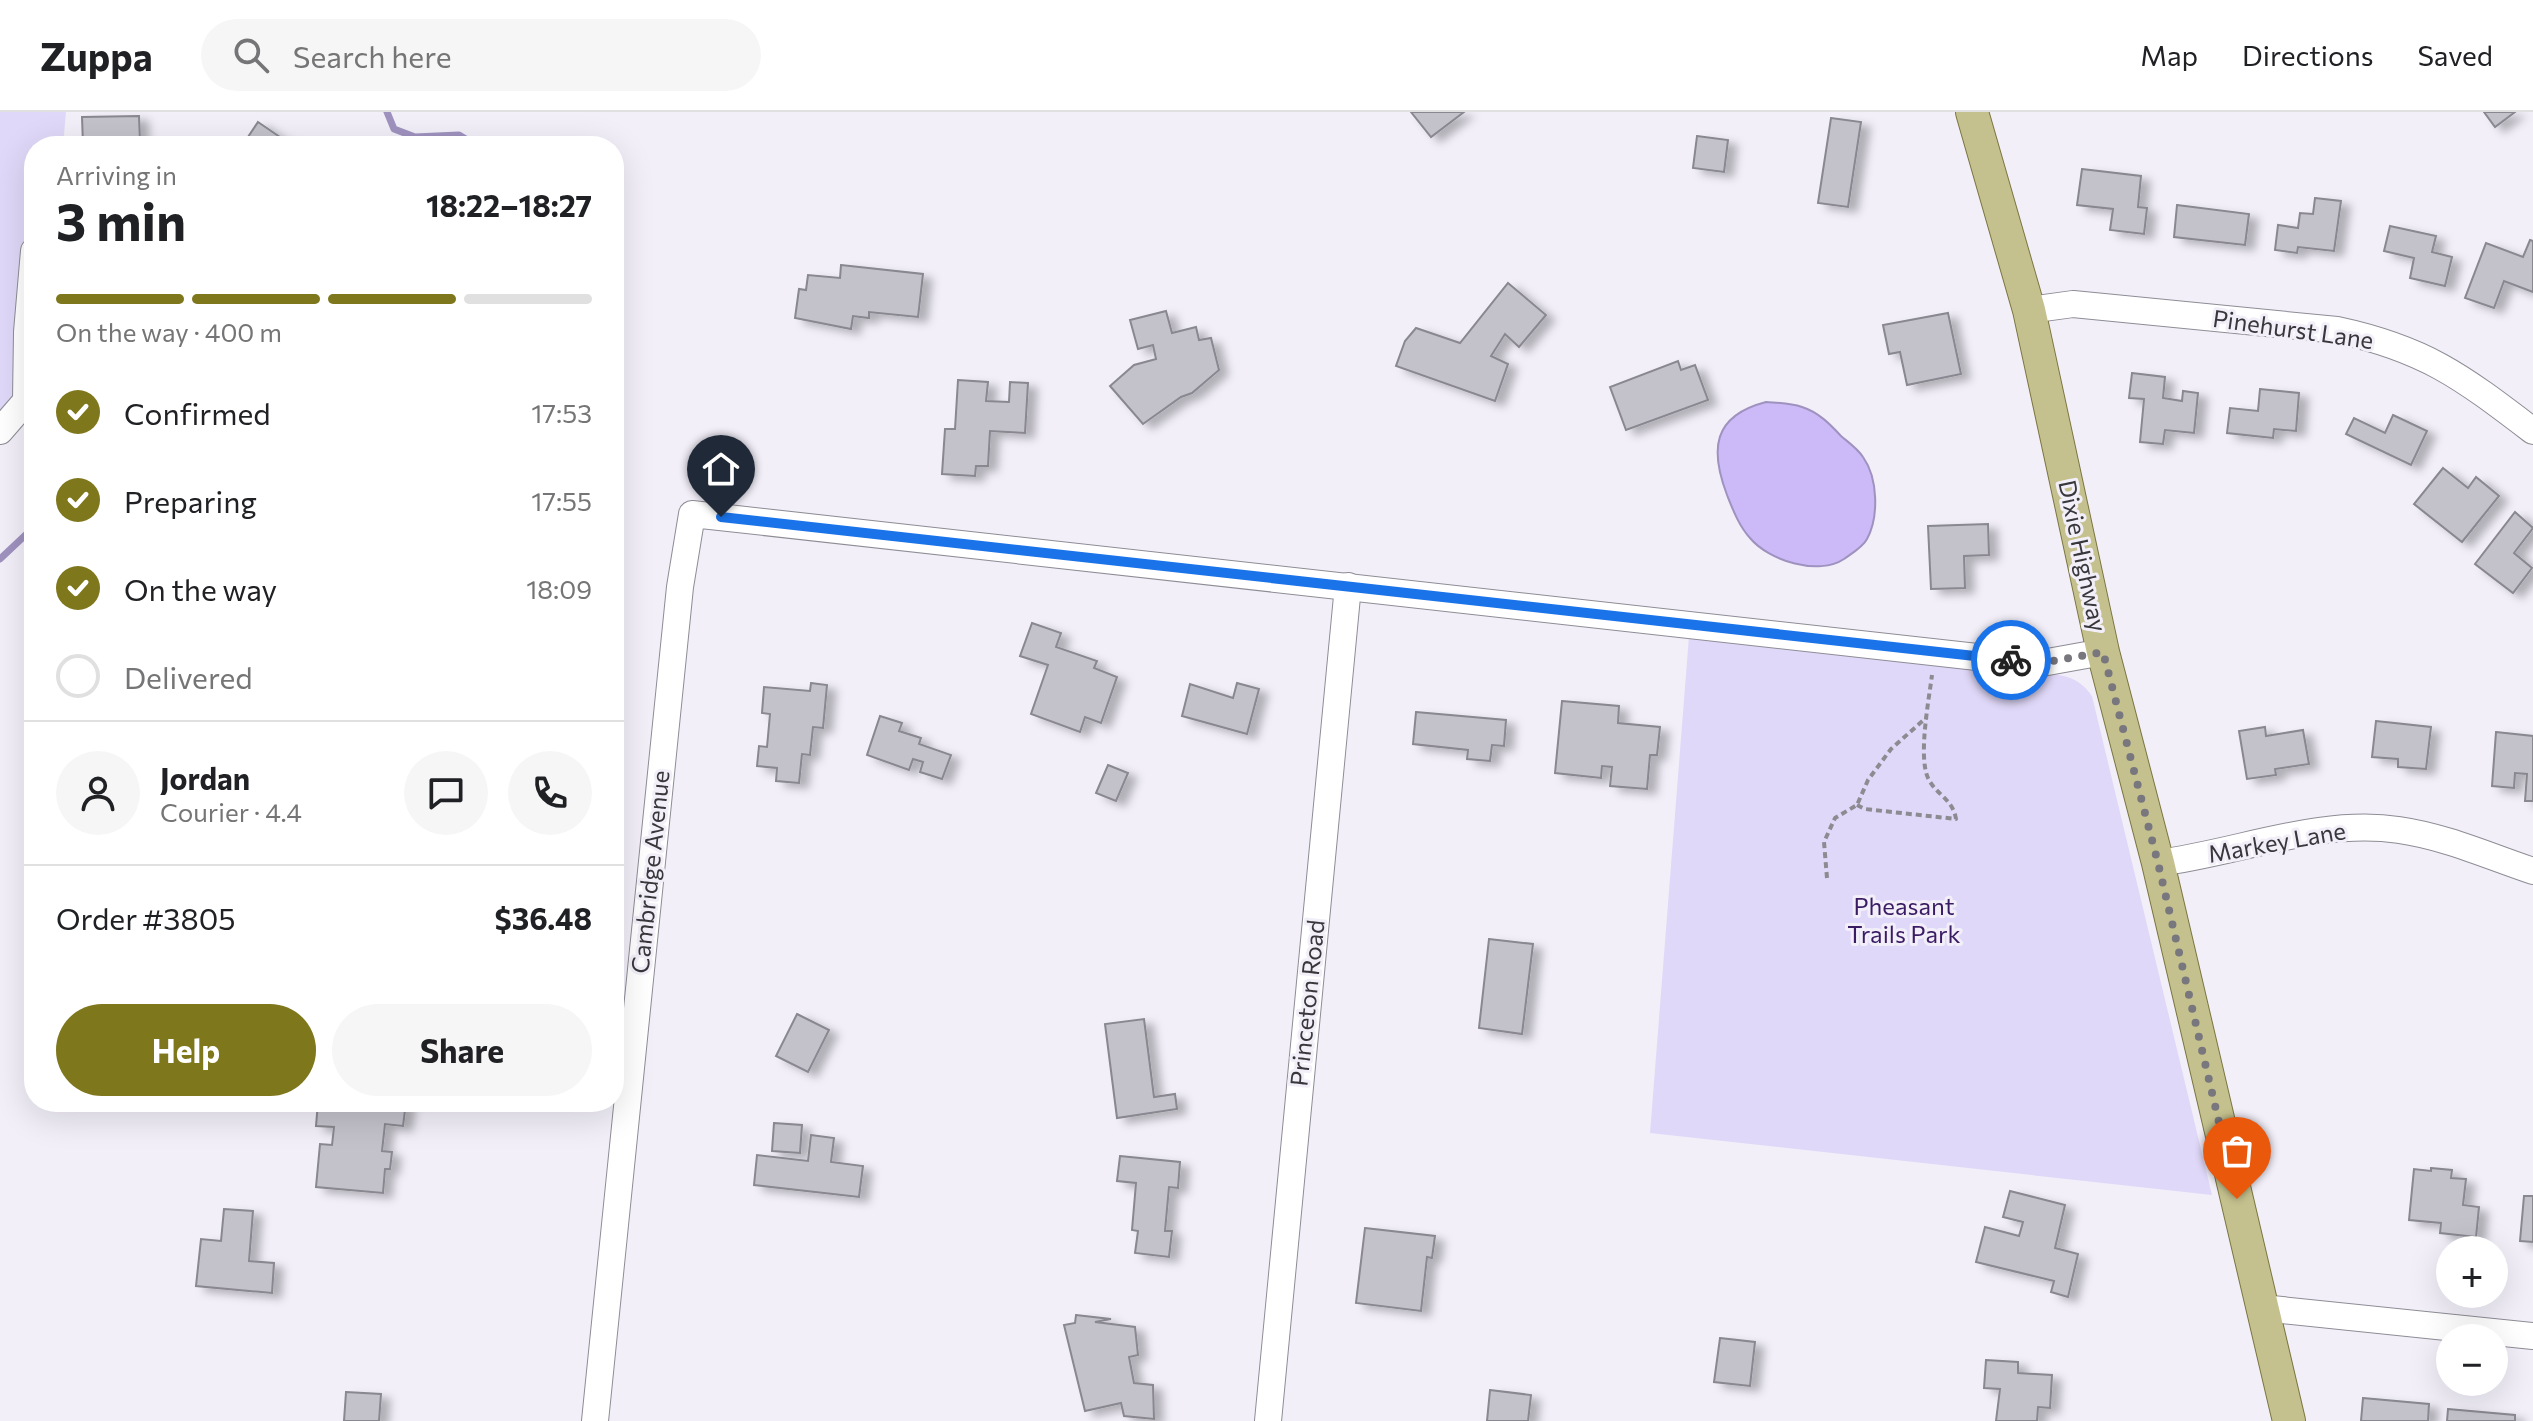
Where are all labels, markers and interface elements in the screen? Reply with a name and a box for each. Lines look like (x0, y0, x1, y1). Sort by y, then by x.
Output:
search box (201, 19, 761, 91)
text: Zuppa (40, 32, 153, 79)
icon: search (229, 33, 273, 77)
text: Search here (293, 37, 451, 74)
text: Map (2140, 38, 2198, 72)
text: Directions (2242, 38, 2373, 72)
text: Saved (2417, 38, 2493, 72)
text: Arriving in (56, 159, 177, 190)
text: 18:22–18:27 (426, 186, 592, 223)
text: 3 min (56, 188, 186, 252)
street label: Pinehurst Lane (2211, 303, 2375, 354)
text: On the way · 400 m (56, 316, 282, 347)
icon: check (56, 390, 100, 434)
text: Confirmed (124, 394, 271, 431)
text: 17:53 (531, 397, 592, 428)
pin (687, 435, 755, 517)
icon: home (699, 447, 743, 491)
street label: Dixie Highway (2053, 477, 2114, 634)
icon: check (56, 478, 100, 522)
text: Preparing (124, 482, 257, 519)
text: 17:55 (531, 485, 592, 516)
icon: check (56, 566, 100, 610)
text: On the way (124, 570, 277, 607)
text: 18:09 (526, 573, 592, 604)
courier (1971, 620, 2051, 700)
icon: bike (1989, 638, 2033, 682)
text: Delivered (124, 658, 253, 695)
button: person (56, 751, 140, 835)
button: chat (404, 751, 488, 835)
button: phone (508, 751, 592, 835)
text: Jordan (160, 759, 250, 796)
street label: Cambridge Avenue (624, 769, 675, 975)
text: Courier · 4.4 (160, 796, 302, 827)
street label: Markey Lane (2206, 815, 2348, 868)
park label: Pheasant Trails Park (1847, 891, 1961, 948)
text: Order #3805 (56, 899, 235, 936)
text: $36.48 (495, 899, 592, 936)
street label: Princeton Road (1283, 918, 1330, 1088)
button: Help (56, 1004, 316, 1096)
button: Share (332, 1004, 592, 1096)
pin (2203, 1117, 2271, 1199)
icon: bag (2215, 1129, 2259, 1173)
map controls (2436, 1236, 2508, 1396)
button: + (2436, 1236, 2508, 1308)
button: − (2436, 1324, 2508, 1396)

